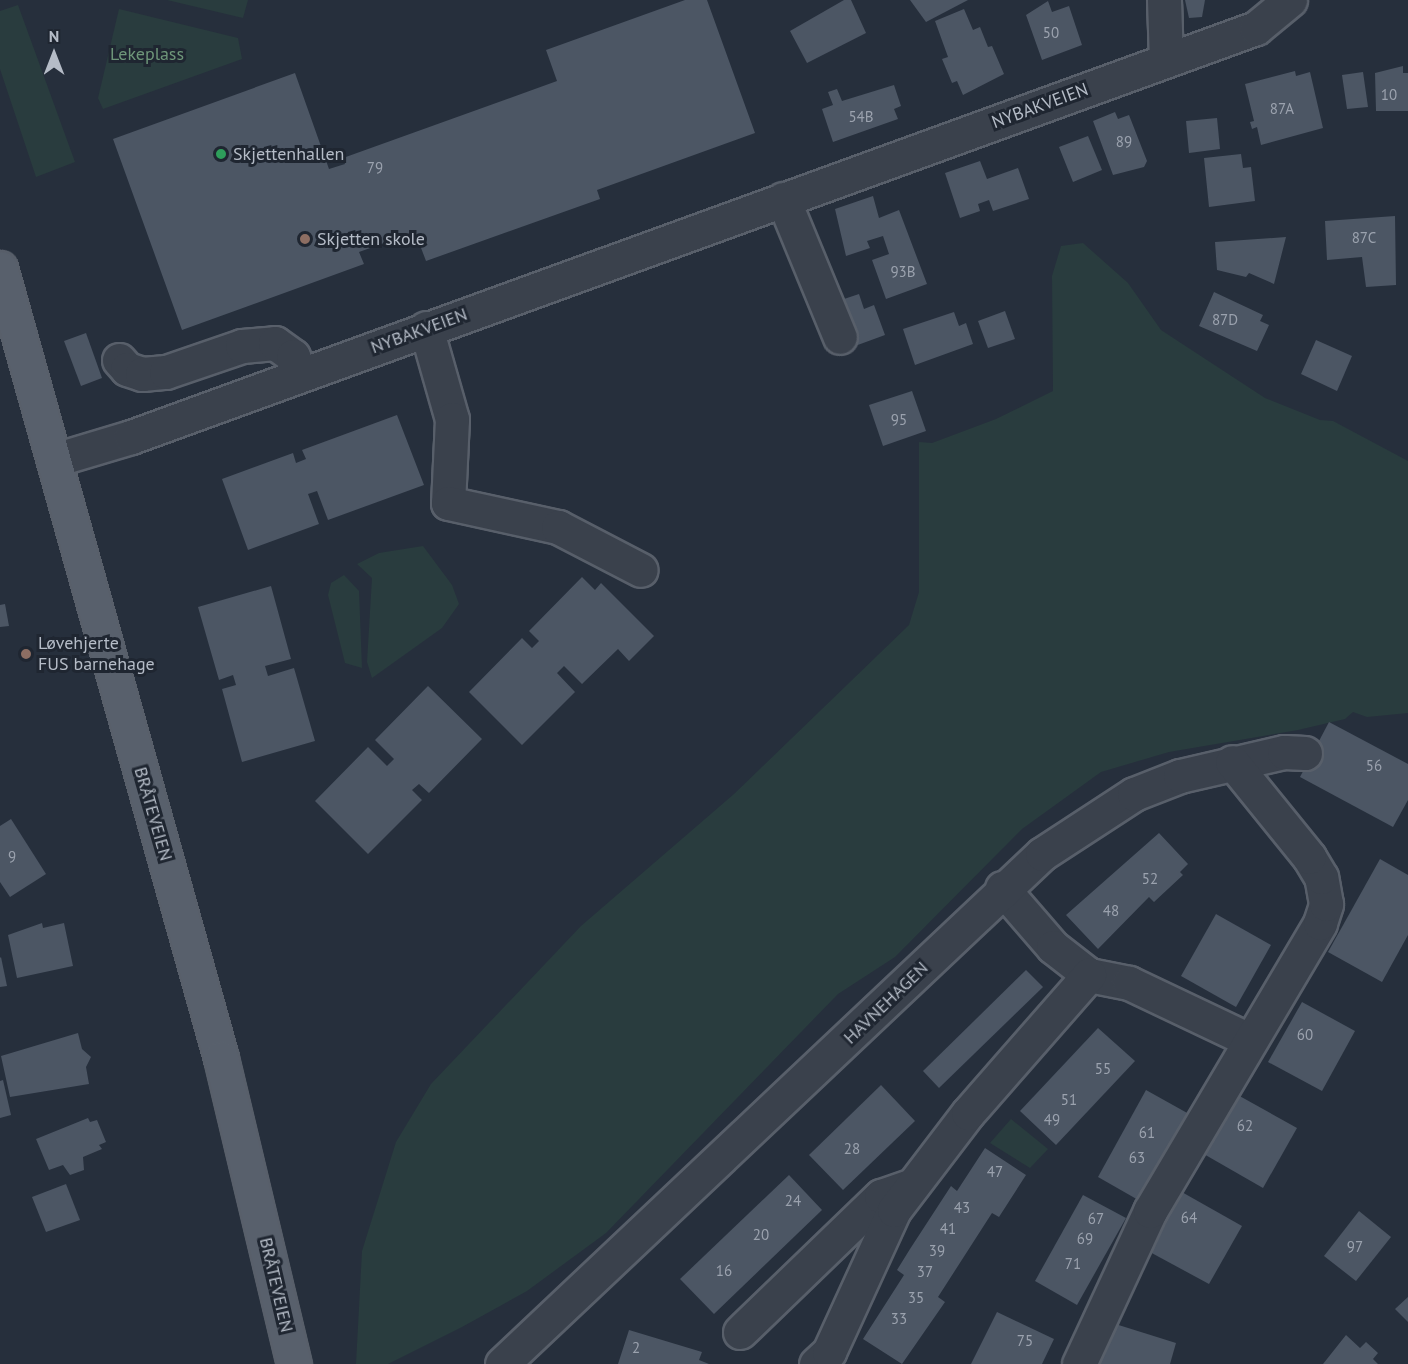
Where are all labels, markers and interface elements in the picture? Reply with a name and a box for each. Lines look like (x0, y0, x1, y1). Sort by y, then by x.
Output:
north arrow (24, 24, 84, 84)
house number: 50 (1043, 24, 1059, 42)
text: N (49, 26, 59, 46)
park label: Lekeplass (110, 43, 184, 65)
street label: NYBAKVEIEN (989, 79, 1091, 133)
house number: 10 (1381, 86, 1397, 104)
house number: 87A (1270, 100, 1294, 118)
house number: 54B (848, 108, 874, 126)
house number: 89 (1116, 133, 1132, 151)
place label: Skjettenhallen (233, 143, 344, 165)
marker: Skjettenhallen (214, 147, 228, 161)
house number: 79 (367, 159, 383, 177)
place label: Skjetten skole (317, 228, 425, 250)
house number: 87C (1352, 229, 1376, 247)
marker: Skjetten skole (298, 232, 312, 246)
house number: 93B (890, 263, 916, 281)
street label: NYBAKVEIEN (368, 304, 470, 358)
house number: 87D (1212, 311, 1238, 329)
house number: 95 (891, 411, 907, 429)
place label: Løvehjerte FUS barnehage (38, 633, 155, 676)
marker: Løvehjerte FUS barnehage (19, 647, 33, 661)
house number: 56 (1366, 757, 1382, 775)
street label: BRÅTEVEIEN (129, 765, 177, 863)
house number: 9 (8, 848, 16, 866)
house number: 52 (1142, 870, 1158, 888)
house number: 48 (1103, 902, 1119, 920)
street label: HAVNEHAGEN (839, 957, 933, 1049)
house number: 60 (1297, 1026, 1313, 1044)
house number: 55 (1095, 1060, 1111, 1078)
house number: 51 (1061, 1091, 1077, 1109)
house number: 49 (1044, 1111, 1060, 1129)
house number: 62 (1237, 1117, 1253, 1135)
house number: 61 (1139, 1124, 1155, 1142)
house number: 28 (844, 1140, 860, 1158)
house number: 63 (1129, 1149, 1145, 1167)
house number: 47 (987, 1163, 1003, 1181)
house number: 24 (785, 1192, 801, 1210)
house number: 43 (954, 1199, 970, 1217)
house number: 64 (1181, 1209, 1197, 1227)
house number: 67 (1088, 1210, 1104, 1228)
house number: 41 (940, 1220, 956, 1238)
house number: 20 (753, 1226, 769, 1244)
house number: 69 (1077, 1230, 1093, 1248)
street label: BRÅTEVEIEN (255, 1236, 297, 1334)
house number: 97 (1347, 1238, 1363, 1256)
house number: 39 (929, 1242, 945, 1260)
house number: 71 (1065, 1255, 1081, 1273)
house number: 16 (716, 1262, 732, 1280)
house number: 37 (917, 1263, 933, 1281)
house number: 35 (908, 1289, 924, 1307)
house number: 33 (891, 1310, 907, 1328)
house number: 75 (1017, 1332, 1033, 1350)
house number: 2 (632, 1339, 640, 1357)

